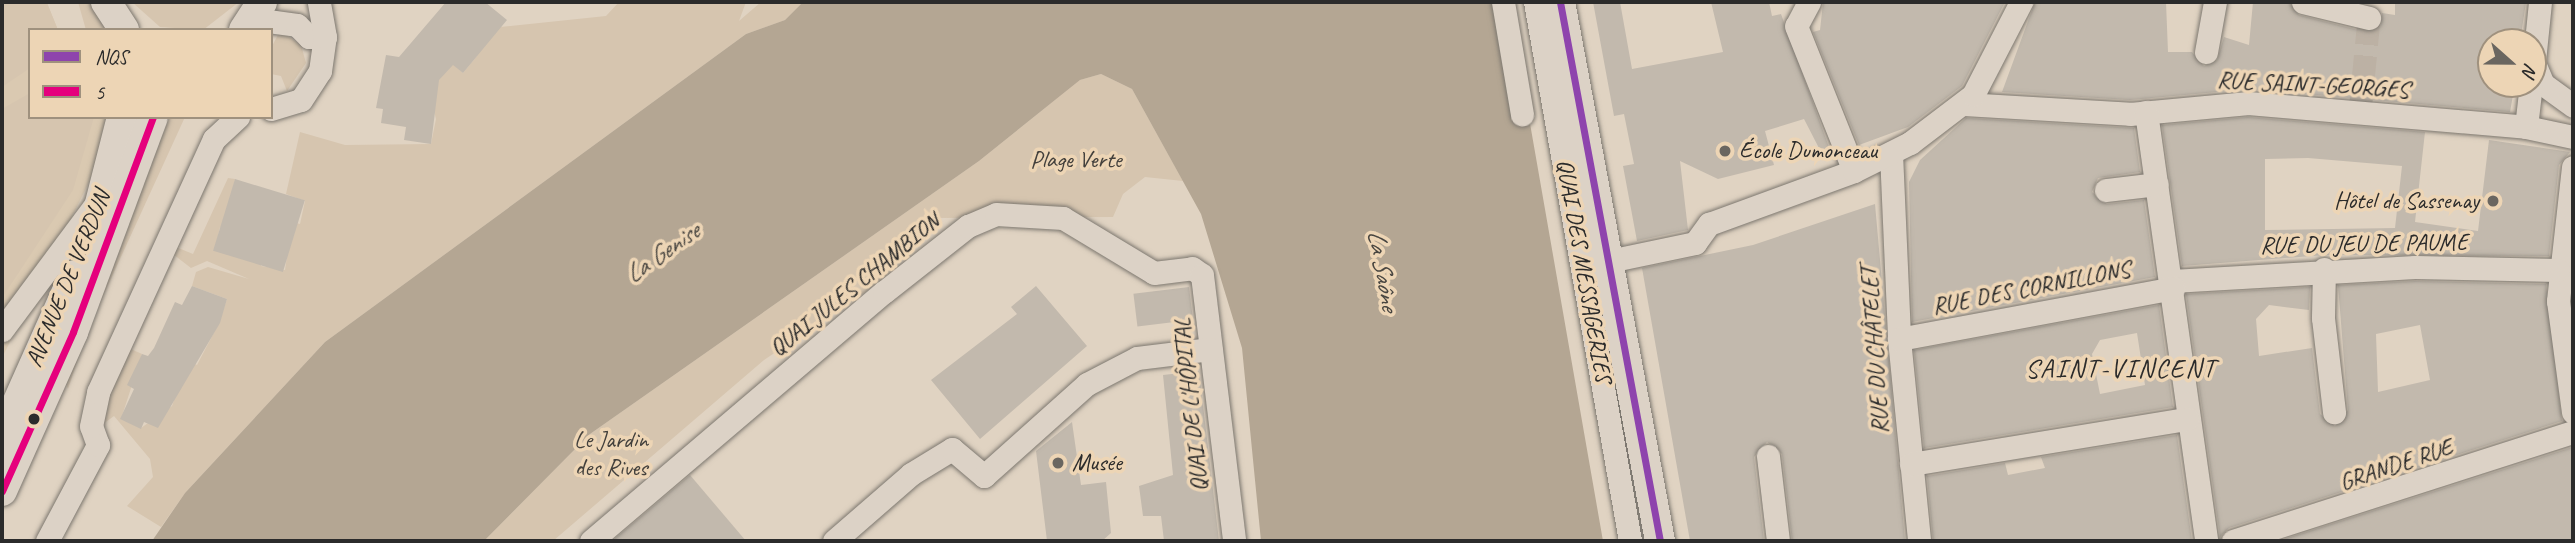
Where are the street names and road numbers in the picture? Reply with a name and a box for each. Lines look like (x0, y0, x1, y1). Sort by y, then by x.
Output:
street label: RUE SAINT-GEORGES (2216, 66, 2410, 104)
street label: QUAI DES MESSAGERIES (1550, 157, 1618, 385)
street label: AVENUE DE VERDUN (20, 187, 116, 371)
street label: QUAI JULES CHAMBION (764, 208, 946, 362)
street label: RUE DU JEU DE PAUME (2260, 228, 2468, 260)
street label: RUE DES CORNILLONS (1930, 255, 2132, 321)
street label: RUE DU CHÂTELET (1855, 265, 1895, 435)
street label: QUAI DE L'HÔPITAL (1168, 317, 1214, 493)
street label: GRANDE RUE (2335, 433, 2457, 497)

